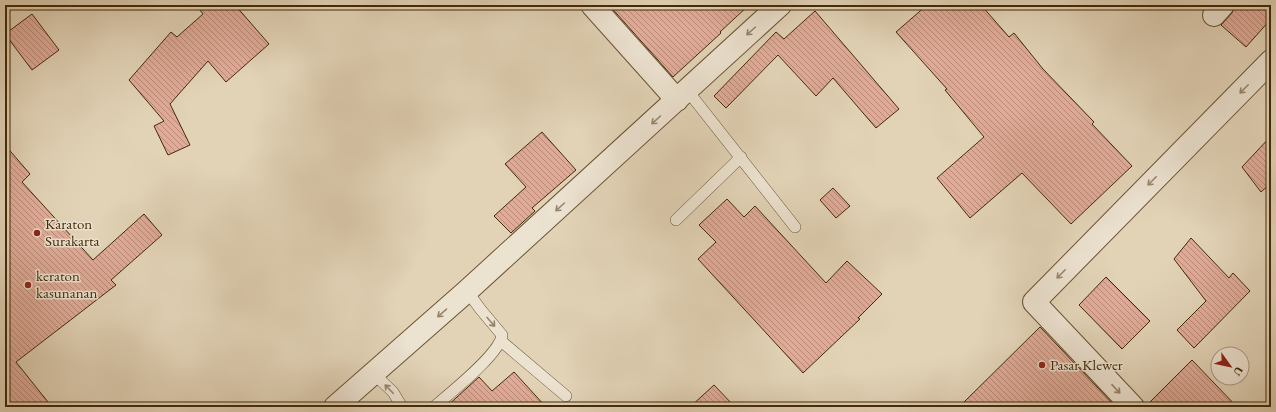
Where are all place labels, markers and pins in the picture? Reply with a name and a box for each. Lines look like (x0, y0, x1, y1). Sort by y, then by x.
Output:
place label: Karaton Surakarta (45, 214, 100, 250)
marker: Karaton Surakarta (32, 228, 42, 238)
place label: keraton kasunanan (36, 266, 98, 302)
marker: keraton kasunanan (23, 280, 33, 290)
place label: Pasar Klewer (1050, 355, 1123, 374)
marker: Pasar Klewer (1037, 360, 1047, 370)

